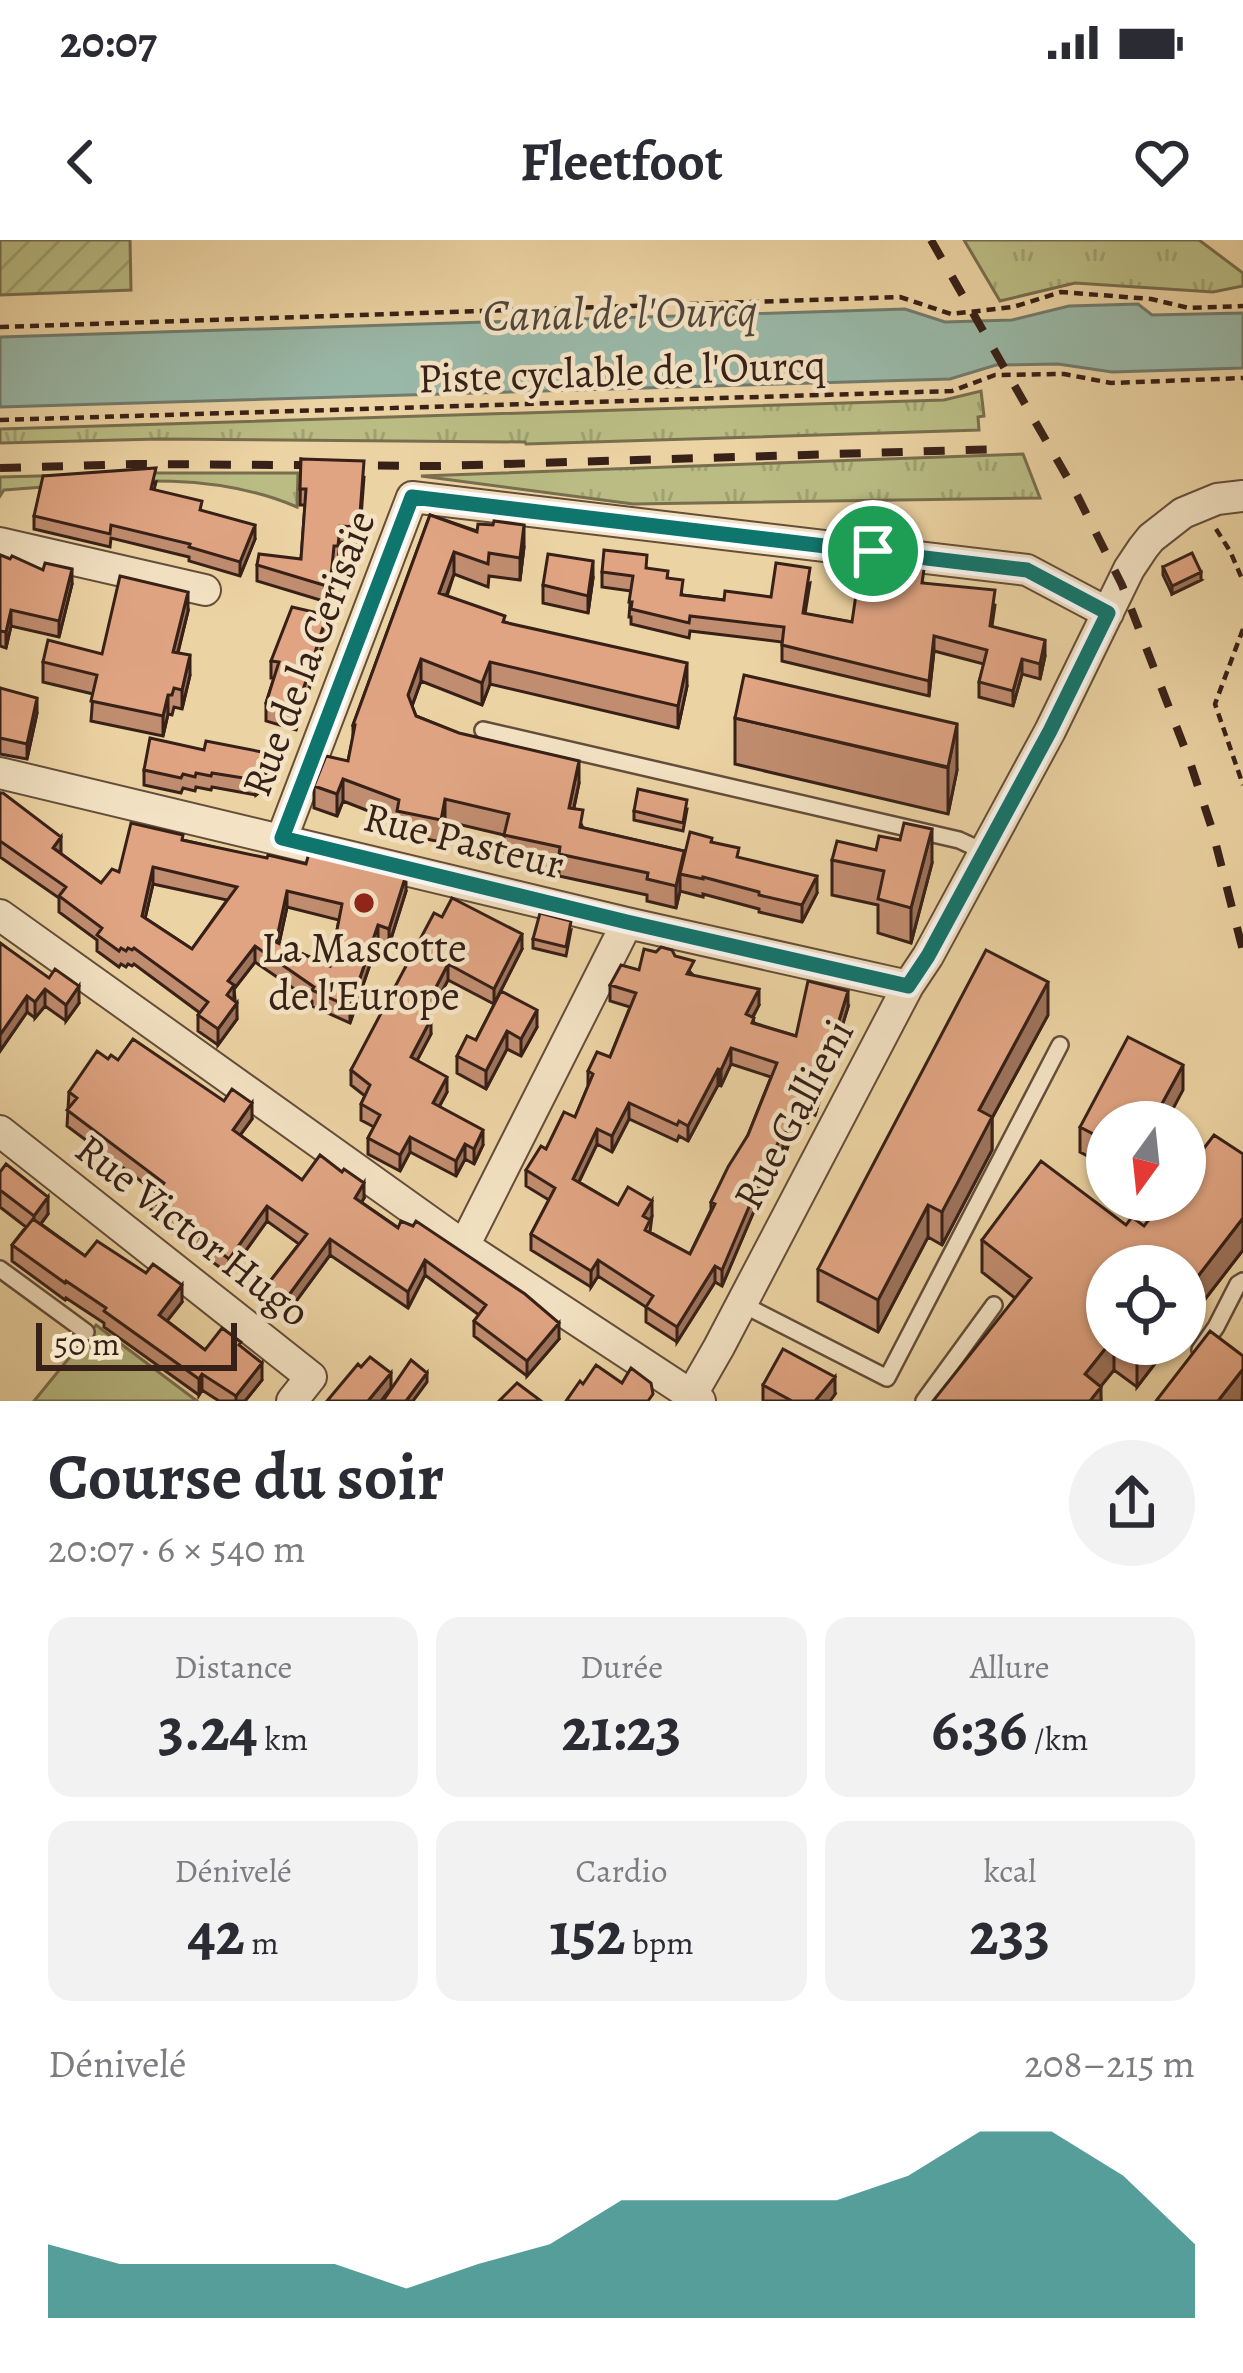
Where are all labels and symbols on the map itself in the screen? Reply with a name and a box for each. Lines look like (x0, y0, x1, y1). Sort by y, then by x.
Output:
water label: Canal de l'Ourcq (482, 280, 758, 346)
street label: Piste cyclable de l'Ourcq (417, 335, 827, 407)
pin (822, 500, 924, 602)
street label: Rue de la Cerisaie (227, 502, 389, 804)
street label: Rue Pasteur (358, 788, 570, 892)
marker: La Mascotte de l'Europe (351, 890, 377, 916)
place label: La Mascotte de l'Europe (261, 919, 467, 1024)
street label: Rue Gallieni (719, 1009, 867, 1219)
north arrow (1086, 1101, 1206, 1221)
street label: Rue Victor Hugo (64, 1120, 322, 1340)
scale bar (36, 1317, 237, 1370)

